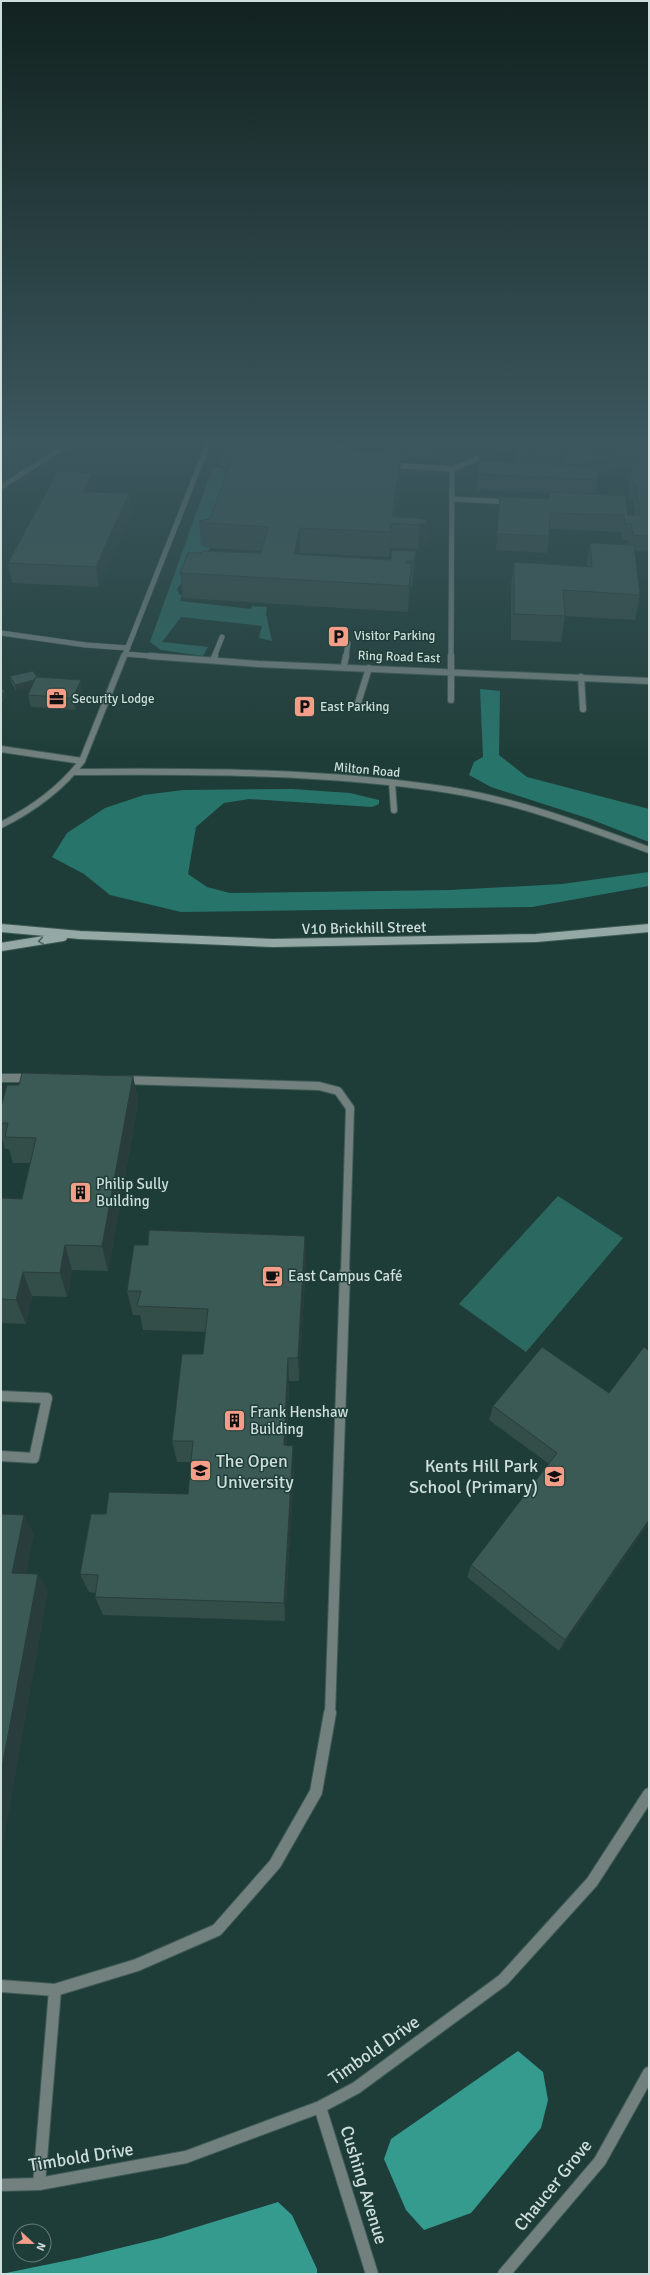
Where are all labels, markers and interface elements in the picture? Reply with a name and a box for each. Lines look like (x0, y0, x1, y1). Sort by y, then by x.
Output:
parking icon: Visitor Parking (326, 623, 352, 649)
place label: Visitor Parking (354, 628, 436, 644)
street label: Ring Road East (357, 648, 441, 666)
office icon: Security Lodge (44, 686, 70, 712)
place label: Security Lodge (72, 691, 154, 707)
parking icon: East Parking (292, 694, 318, 720)
place label: East Parking (320, 699, 389, 715)
street label: Milton Road (333, 759, 401, 781)
street label: V10 Brickhill Street (302, 918, 426, 938)
one-way arrow (38, 936, 44, 944)
place label: Philip Sully Building (96, 1175, 168, 1210)
building icon: Philip Sully Building (67, 1180, 93, 1206)
cafe icon: East Campus Café (259, 1263, 285, 1289)
place label: East Campus Café (288, 1267, 403, 1285)
place label: Frank Henshaw Building (250, 1403, 348, 1438)
building icon: Frank Henshaw Building (222, 1408, 248, 1434)
place label: The Open University (216, 1450, 294, 1493)
place label: Kents Hill Park School (Primary) (409, 1455, 538, 1498)
school or university icon: The Open University (187, 1458, 213, 1484)
school or university icon: Kents Hill Park School (Primary) (541, 1463, 567, 1489)
street label: Timbold Drive (324, 2011, 424, 2089)
street label: Cushing Avenue (336, 2123, 392, 2247)
street label: Chaucer Grove (509, 2135, 597, 2235)
street label: Timbold Drive (27, 2138, 135, 2176)
north arrow (12, 2223, 52, 2263)
text: N (33, 2241, 48, 2253)

